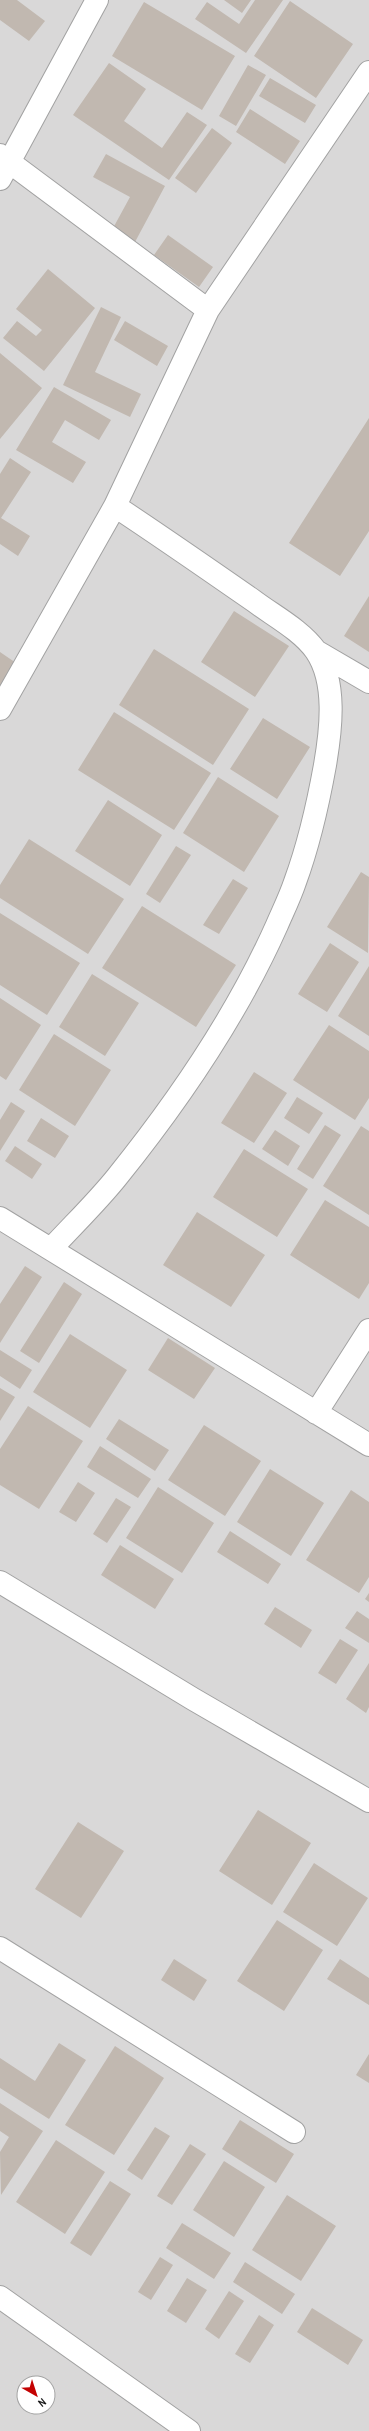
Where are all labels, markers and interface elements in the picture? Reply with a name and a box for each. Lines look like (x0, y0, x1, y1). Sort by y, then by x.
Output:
north arrow (16, 2375, 56, 2415)
text: N (35, 2395, 49, 2410)

